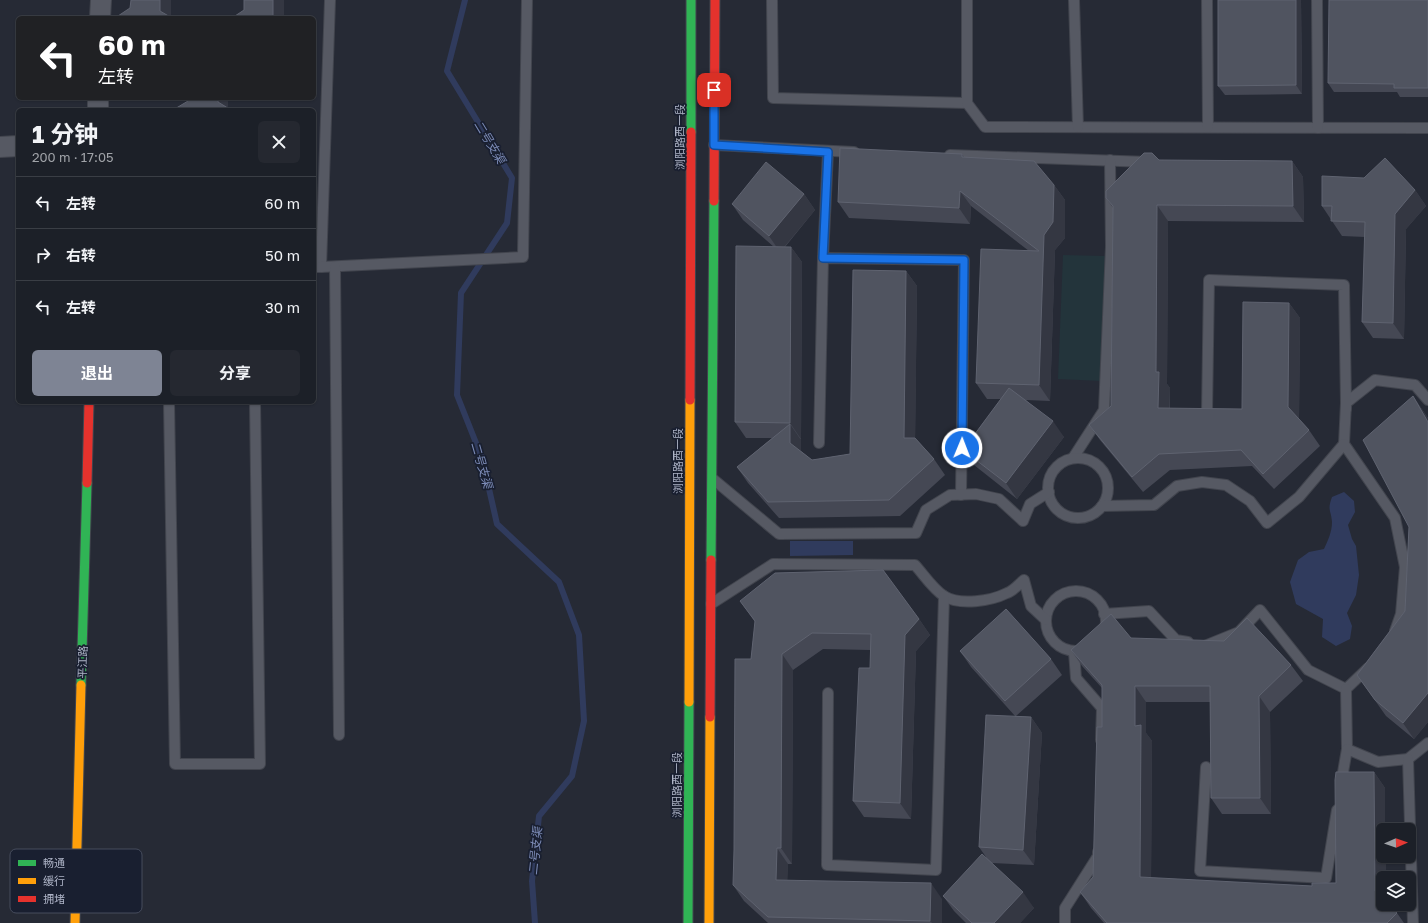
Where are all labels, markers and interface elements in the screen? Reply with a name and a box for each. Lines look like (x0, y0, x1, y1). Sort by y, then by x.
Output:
text: 60 m (98, 28, 165, 61)
icon: left (32, 32, 84, 84)
text: 左转 (98, 65, 134, 87)
pin (697, 73, 731, 107)
icon: arrive (703, 79, 725, 101)
street label: 浏阳路西一段 (673, 104, 686, 170)
water label: 二号支渠 (471, 118, 510, 168)
text: 1 分钟 (32, 119, 98, 148)
button: close (258, 121, 300, 163)
text: 200 m · 17:05 (32, 149, 114, 165)
icon: left (32, 192, 54, 214)
text: 左转 (66, 194, 96, 212)
text: 60 m (265, 194, 300, 212)
icon: right (32, 244, 54, 266)
text: 右转 (66, 246, 96, 264)
text: 50 m (265, 246, 300, 264)
icon: left (32, 296, 54, 318)
text: 左转 (66, 298, 96, 316)
text: 30 m (265, 298, 300, 316)
button: 退出 (32, 350, 162, 396)
button: 分享 (170, 350, 300, 396)
position arrow (941, 427, 983, 469)
street label: 浏阳路西一段 (671, 428, 684, 494)
water label: 二号支渠 (468, 440, 496, 492)
street label: 平江路 (75, 645, 89, 679)
street label: 浏阳路西一段 (670, 752, 683, 818)
north arrow (1376, 823, 1416, 863)
map controls (1376, 823, 1416, 911)
water label: 二号支渠 (525, 824, 545, 876)
legend (10, 849, 142, 913)
text: 畅通 (43, 856, 65, 869)
button: layers (1376, 871, 1416, 911)
text: 缓行 (43, 874, 65, 887)
text: 拥堵 (43, 892, 65, 905)

